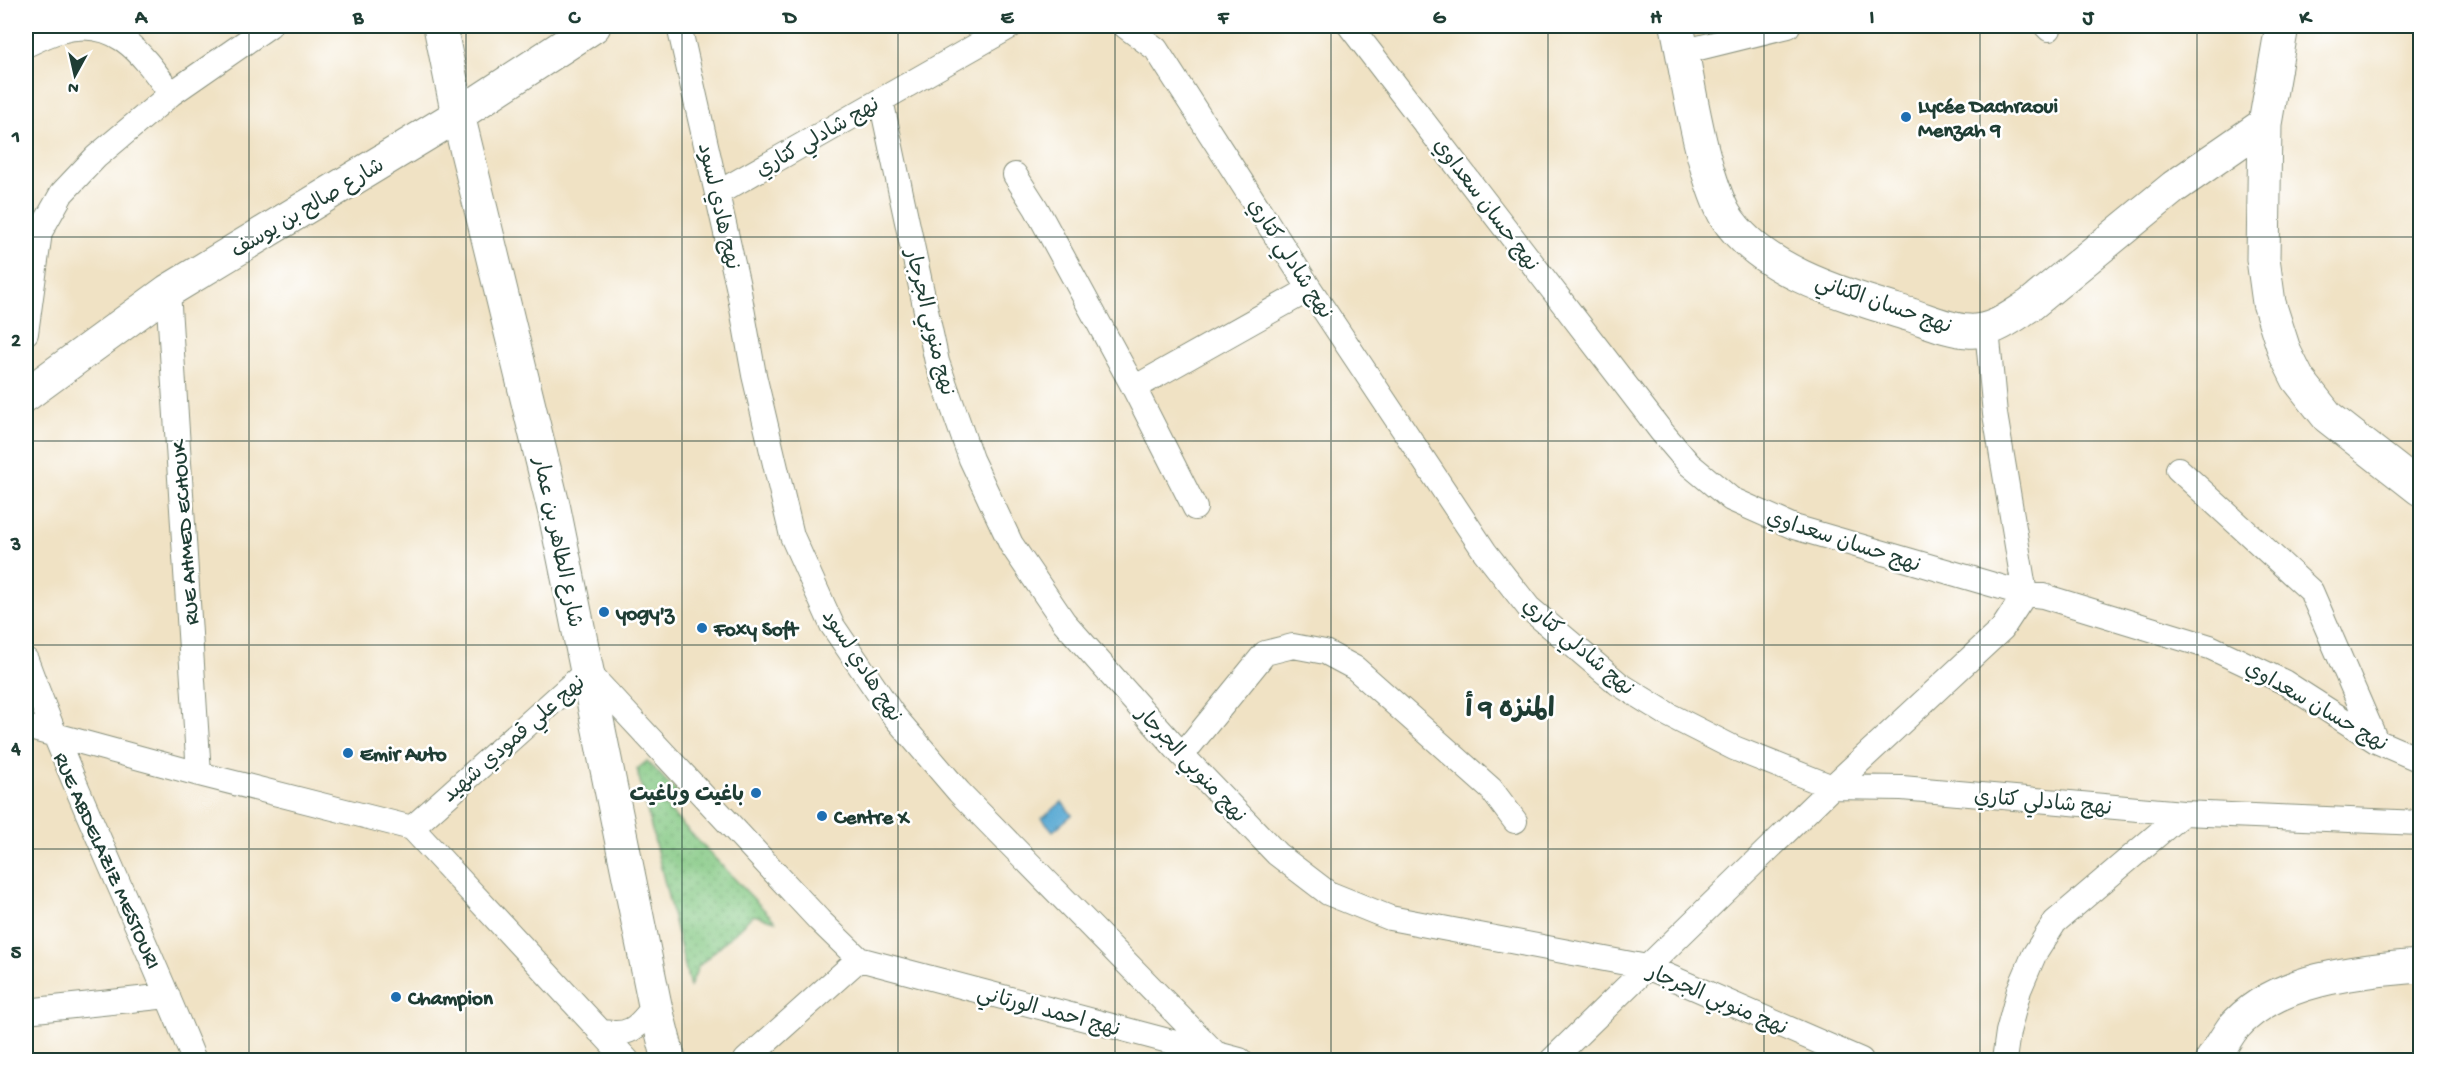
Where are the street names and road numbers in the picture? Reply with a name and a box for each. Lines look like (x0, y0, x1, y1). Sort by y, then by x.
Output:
street label: نهج شادلي كتاري (753, 94, 886, 187)
street label: نهج حسان سعداوي (1426, 135, 1542, 278)
street label: نهج هادي لسود (690, 141, 743, 273)
street label: شارع صالح بن يوسف (228, 154, 390, 266)
street label: نهج شادلي كتاري (1237, 195, 1336, 326)
street label: نهج منوبي الجرجار (894, 245, 958, 399)
street label: نهج حسان الكناني (1810, 271, 1954, 344)
street label: RUE AHMED ECHOUK (168, 437, 206, 626)
street label: شارع الطاهر بن عمار (525, 454, 586, 630)
street label: نهج حسان سعداوي (1763, 507, 1923, 580)
street label: نهج شادلي كتاري (1514, 595, 1638, 705)
street label: نهج هادي لسود (814, 606, 906, 728)
street label: نهج حسان سعداوي (2240, 657, 2391, 759)
street label: نهج علي قمودي شهيد (439, 672, 594, 812)
street label: نهج منوبي الجرجار (1126, 702, 1250, 832)
street label: RUE ABDELAZIZ MESTOURI (46, 749, 164, 974)
street label: نهج شادلي كتاري (1972, 786, 2113, 826)
street label: نهج منوبي الجرجار (1640, 961, 1790, 1046)
street label: نهج احمد الورتاني (973, 982, 1122, 1047)

